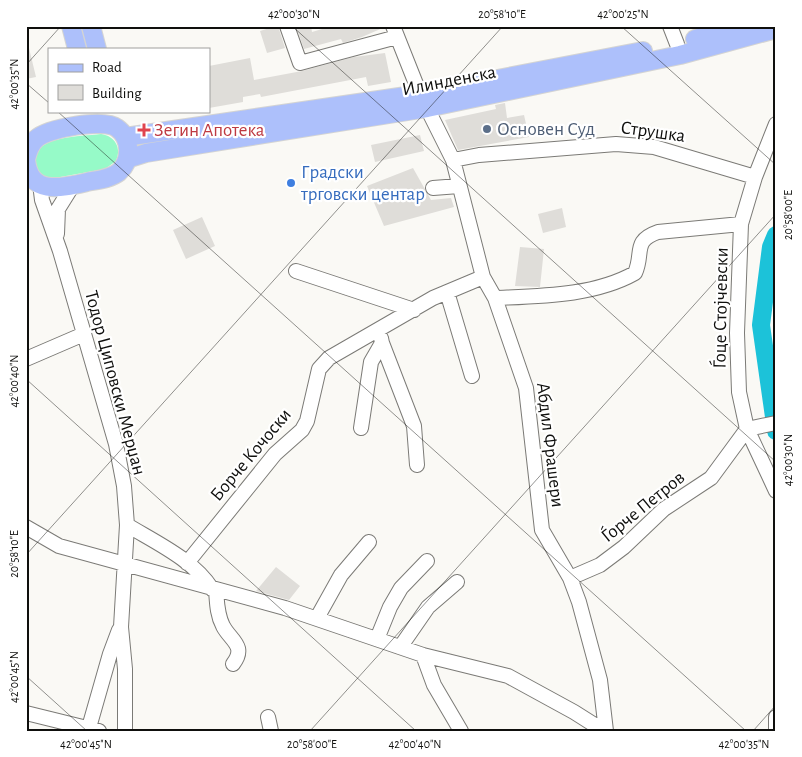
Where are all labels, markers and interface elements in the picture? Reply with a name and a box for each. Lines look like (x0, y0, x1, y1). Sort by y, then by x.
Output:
text: 42°00'30"N (268, 8, 320, 20)
text: 20°58'10"E (478, 8, 526, 20)
text: 42°00'25"N (597, 8, 649, 20)
legend (48, 48, 210, 112)
text: 42°00'35"N (8, 59, 20, 109)
text: Road (92, 60, 122, 75)
street label: Илинденска (400, 63, 498, 99)
text: Building (92, 86, 142, 101)
street label: Струшка (620, 118, 687, 146)
place label: Основен Суд (497, 120, 595, 139)
place label: Зегин Апотека (154, 121, 265, 140)
marker: Основен Суд (481, 123, 493, 135)
marker: Зегин Апотека (138, 124, 150, 136)
place label: Градски трговски центар (300, 163, 425, 204)
marker: Градски трговски центар (285, 177, 297, 189)
text: 20°58'00"E (782, 190, 794, 240)
street label: Ѓоце Стојчевски (708, 247, 732, 369)
street label: Тодор Циповски Мерџан (81, 289, 149, 477)
text: 42°00'40"N (8, 354, 20, 408)
street label: Абдил Фрашери (533, 381, 567, 509)
street label: Борче Кочоски (207, 405, 295, 505)
text: 42°00'30"N (782, 434, 794, 486)
street label: Ѓорче Петров (596, 466, 688, 546)
text: 20°58'10"E (8, 530, 20, 578)
text: 42°00'45"N (8, 651, 20, 703)
text: 42°00'45"N (60, 738, 112, 750)
text: 20°58'00"E (287, 738, 337, 750)
text: 42°00'40"N (388, 738, 442, 750)
text: 42°00'35"N (719, 738, 769, 750)

